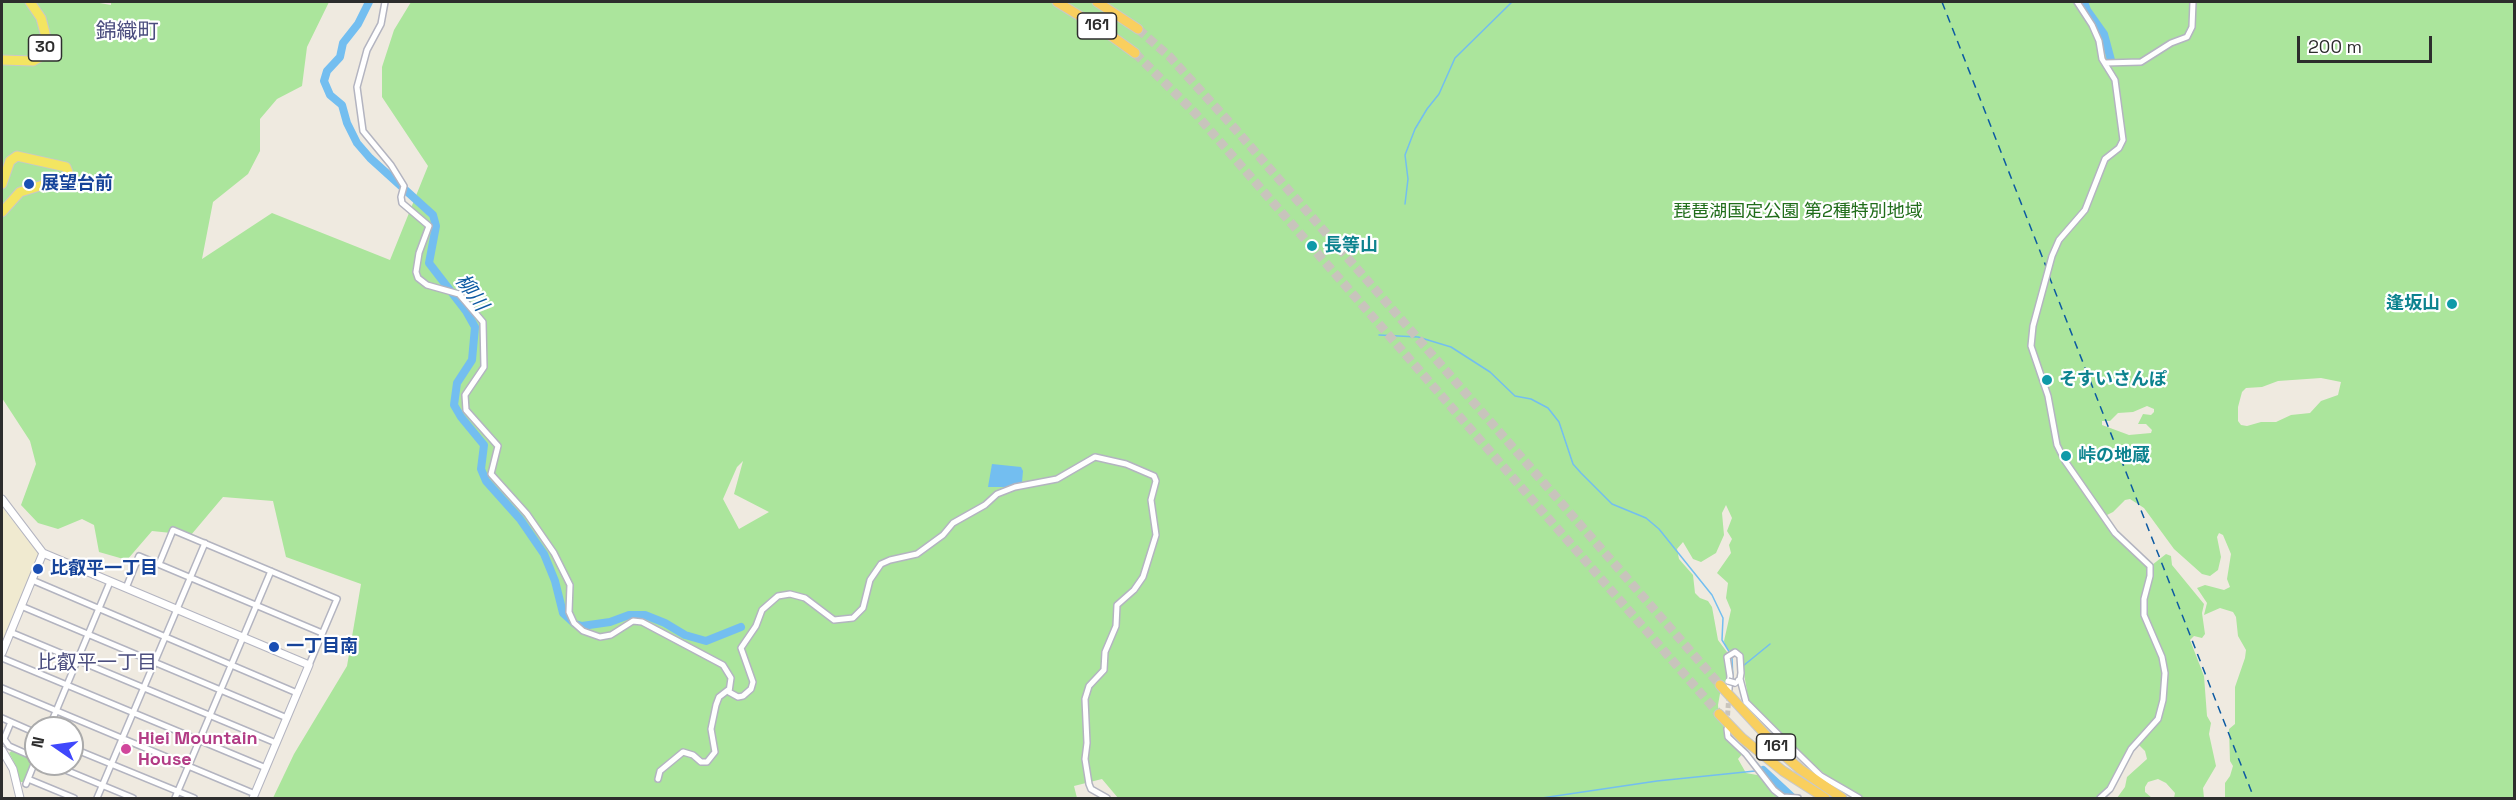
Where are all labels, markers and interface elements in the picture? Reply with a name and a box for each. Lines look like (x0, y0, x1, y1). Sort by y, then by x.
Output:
road number: 161 (1078, 13, 1116, 39)
district label: 錦織町 (96, 19, 158, 45)
scale bar (2300, 24, 2435, 62)
road number: 30 (28, 35, 62, 61)
text: 200 m (2308, 35, 2362, 58)
place label: 展望台前 (41, 173, 113, 195)
marker: 展望台前 (22, 177, 36, 191)
park label: 琵琶湖国定公園 第2種特別地域 (1673, 201, 1923, 223)
place label: 長等山 (1324, 235, 1378, 257)
marker: 長等山 (1305, 239, 1319, 253)
water label: 柳川 (450, 270, 492, 316)
place label: 逢坂山 (2386, 293, 2440, 315)
marker: 逢坂山 (2445, 297, 2459, 311)
place label: そすいさんぽ (2059, 369, 2167, 391)
marker: そすいさんぽ (2040, 373, 2054, 387)
place label: 峠の地蔵 (2078, 445, 2150, 467)
marker: 峠の地蔵 (2059, 449, 2073, 463)
place label: 比叡平一丁目 (50, 558, 158, 580)
marker: 比叡平一丁目 (31, 562, 45, 576)
place label: 一丁目南 (286, 636, 358, 658)
marker: 一丁目南 (267, 640, 281, 654)
district label: 比叡平一丁目 (37, 652, 157, 676)
north arrow (24, 716, 84, 776)
place label: Hiei Mountain House (138, 728, 258, 771)
road number: 161 (1756, 734, 1796, 760)
text: N (26, 735, 49, 750)
marker: Hiei Mountain House (119, 742, 133, 756)

